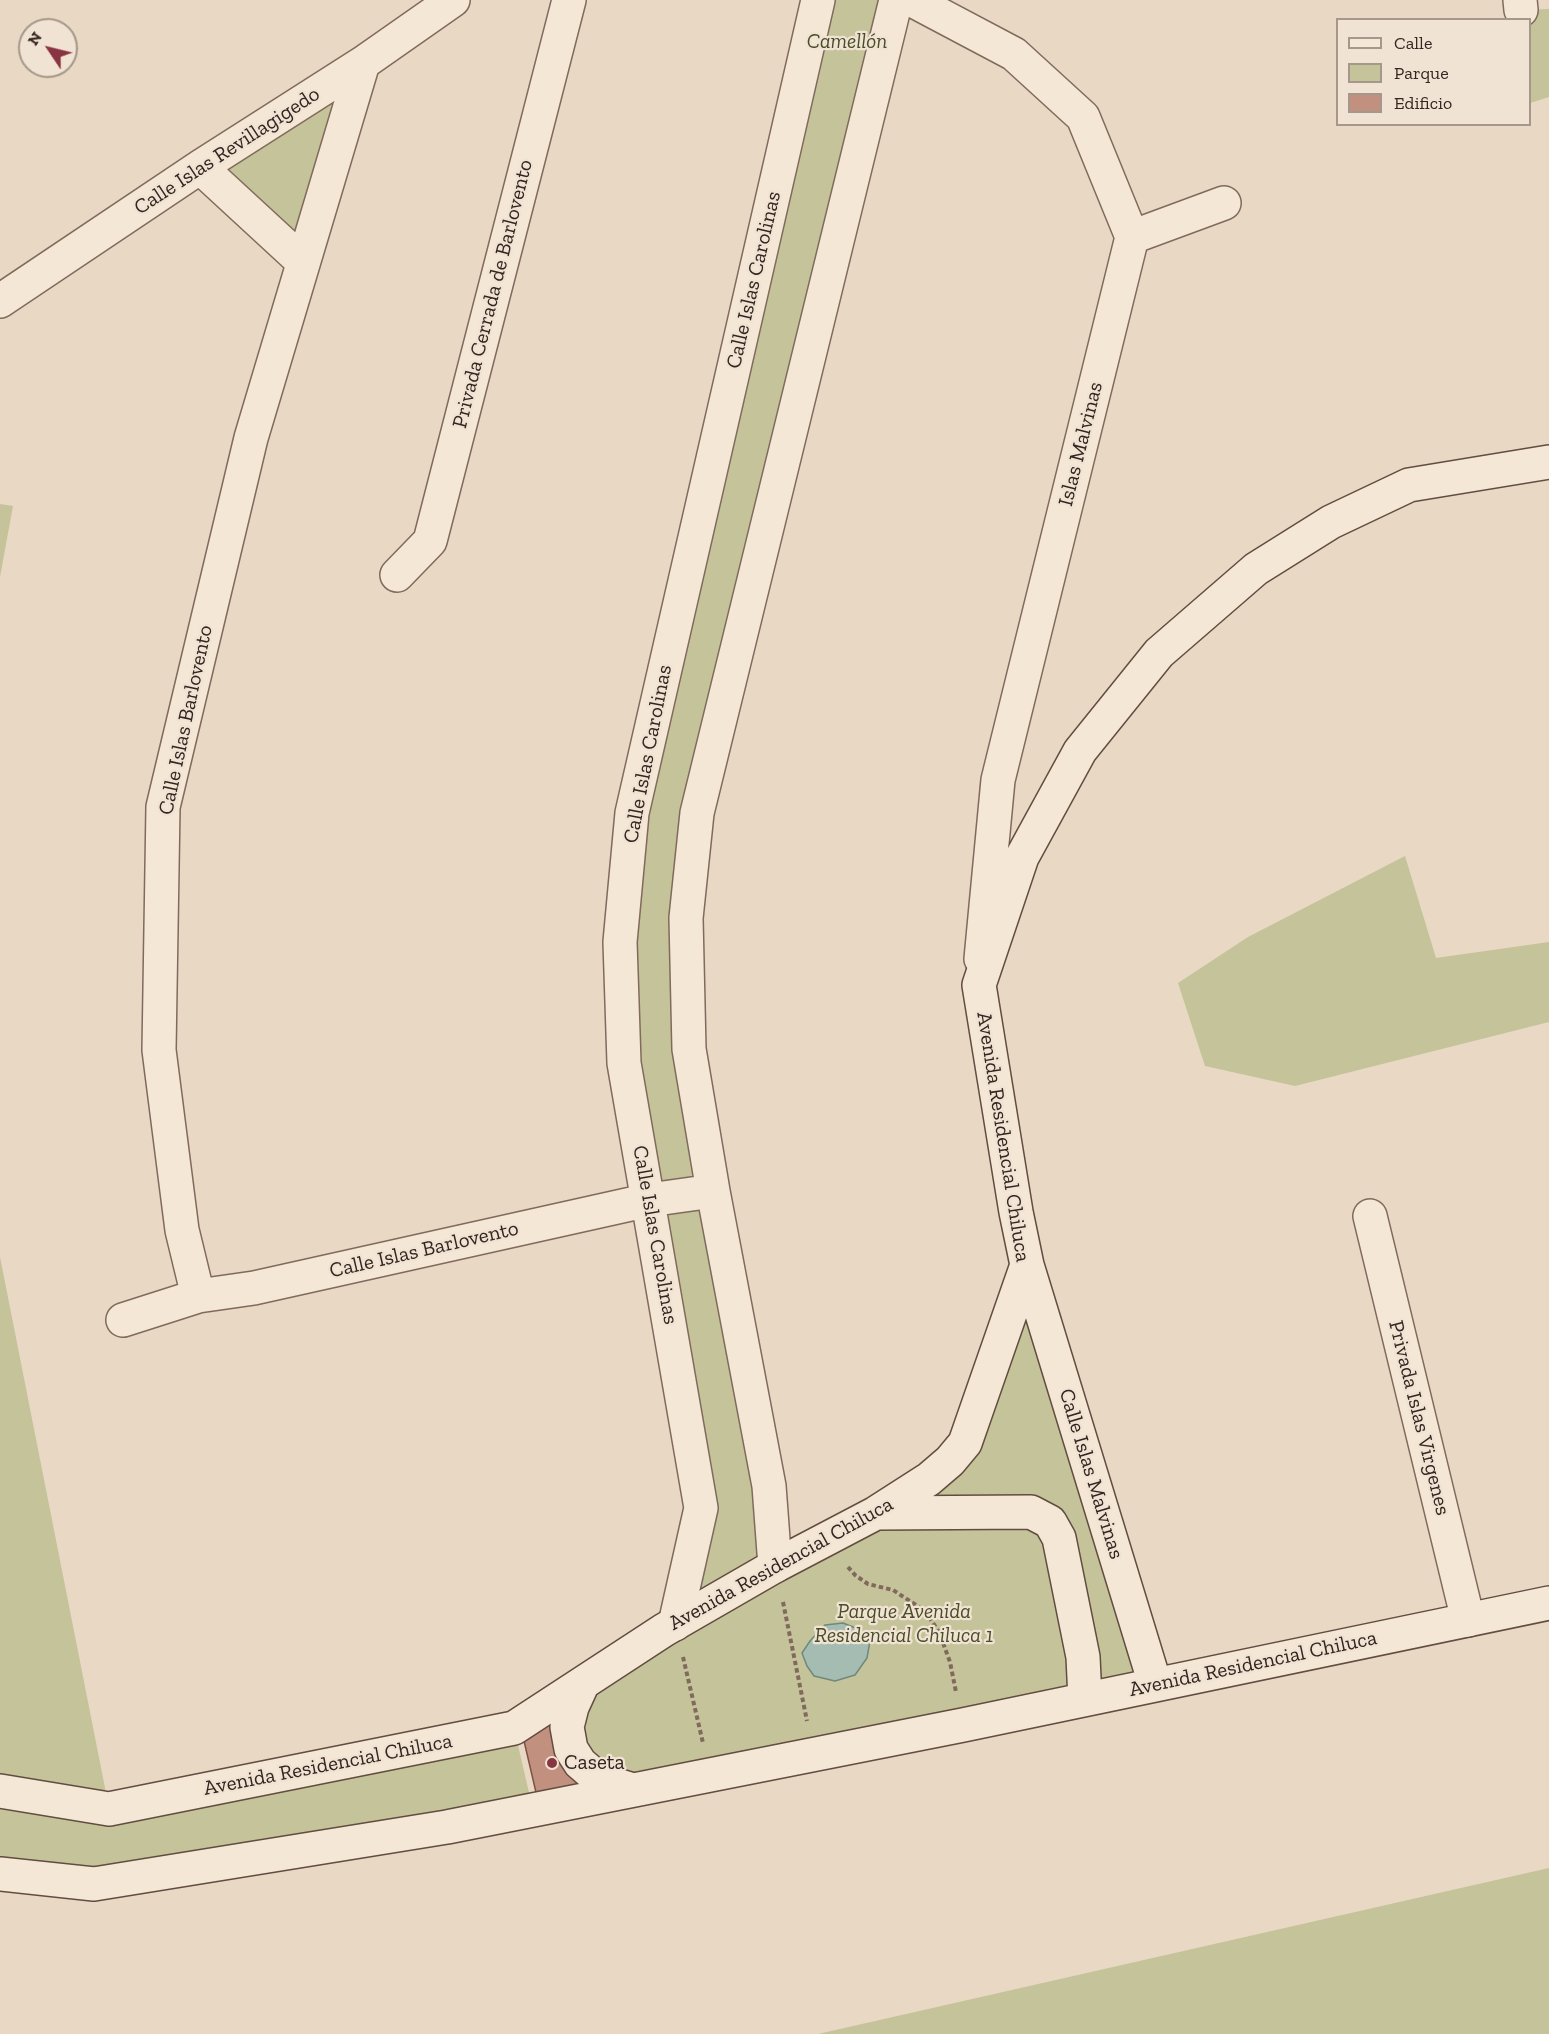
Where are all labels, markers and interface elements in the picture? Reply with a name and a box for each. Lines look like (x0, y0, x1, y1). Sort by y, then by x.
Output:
north arrow (18, 18, 78, 78)
legend (1336, 18, 1531, 126)
text: N (23, 28, 46, 49)
park label: Camellón (807, 29, 887, 55)
text: Calle (1394, 32, 1432, 54)
text: Parque (1394, 62, 1449, 84)
street label: Calle Islas Revillagigedo (129, 82, 325, 220)
text: Edificio (1394, 92, 1452, 114)
street label: Privada Cerrada de Barlovento (447, 157, 539, 431)
street label: Calle Islas Carolinas (721, 189, 787, 371)
street label: Islas Malvinas (1053, 379, 1109, 509)
street label: Calle Islas Barlovento (154, 623, 218, 817)
street label: Calle Islas Carolinas (618, 663, 678, 845)
street label: Avenida Residencial Chiluca (971, 1010, 1035, 1264)
street label: Calle Islas Carolinas (627, 1144, 683, 1326)
street label: Calle Islas Barlovento (327, 1216, 521, 1284)
street label: Privada Islas Virgenes (1383, 1318, 1455, 1518)
street label: Calle Islas Malvinas (1053, 1386, 1129, 1562)
street label: Avenida Residencial Chiluca (664, 1492, 898, 1636)
park label: Parque Avenida Residencial Chiluca 1 (815, 1599, 993, 1649)
street label: Avenida Residencial Chiluca (1127, 1625, 1379, 1703)
street label: Avenida Residencial Chiluca (202, 1729, 454, 1801)
place label: Caseta (564, 1750, 625, 1776)
marker: Caseta (545, 1756, 559, 1770)

